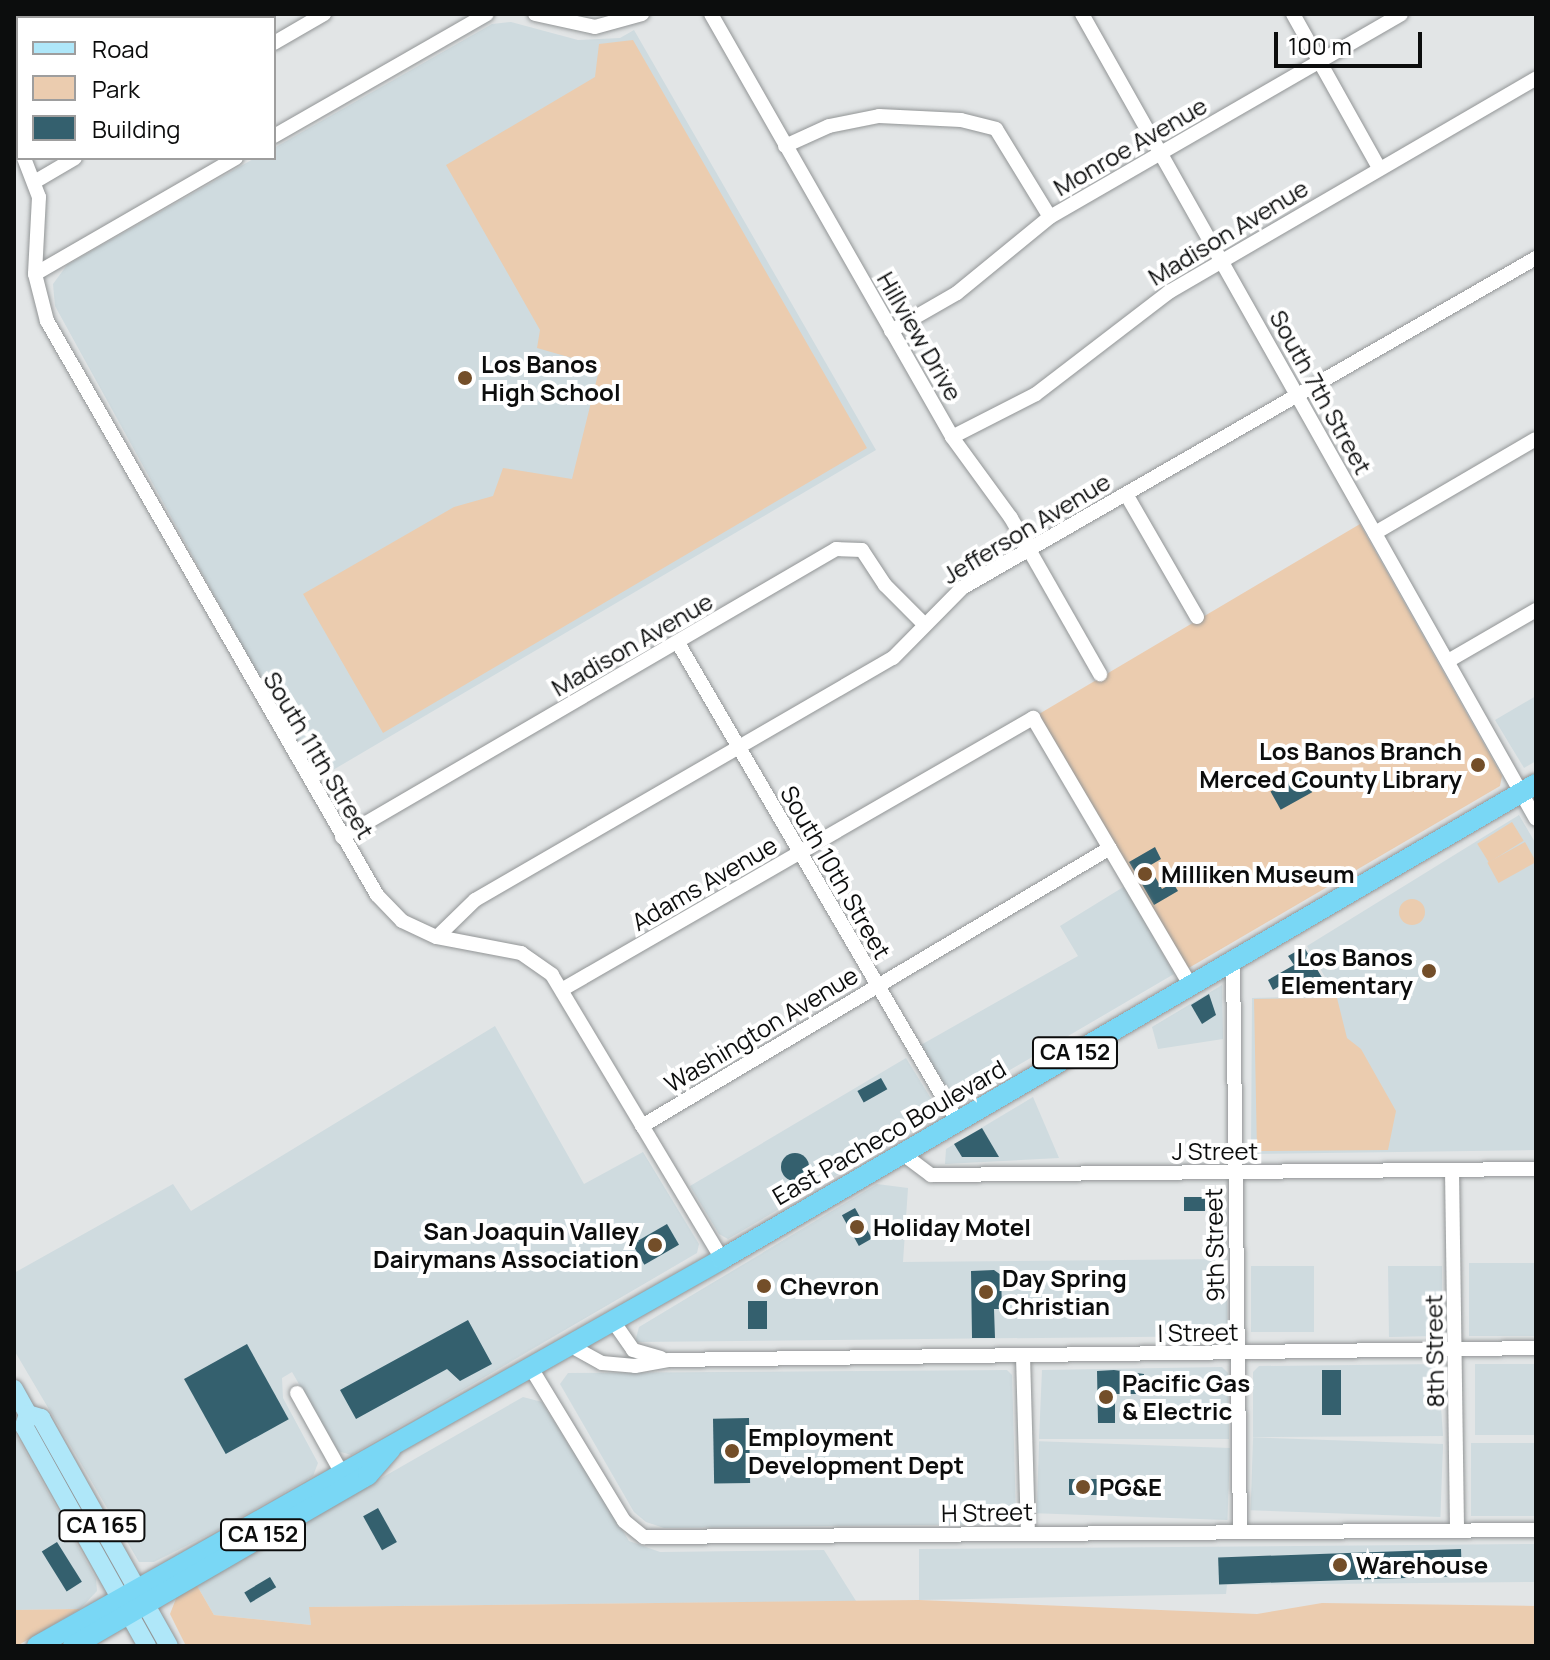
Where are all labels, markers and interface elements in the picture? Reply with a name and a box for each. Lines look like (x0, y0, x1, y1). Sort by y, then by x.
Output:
legend (16, 16, 276, 160)
scale bar (1278, 16, 1426, 66)
text: 100 m (1288, 29, 1352, 62)
text: Road (92, 32, 149, 65)
text: Park (92, 72, 140, 105)
street label: Monroe Avenue (1048, 90, 1212, 202)
text: Building (92, 112, 180, 145)
street label: Madison Avenue (1143, 173, 1313, 291)
street label: Hillview Drive (872, 266, 968, 406)
street label: South 7th Street (1264, 305, 1378, 479)
place label: Los Banos High School (481, 350, 621, 406)
marker: Los Banos High School (456, 369, 474, 387)
street label: Jefferson Avenue (937, 467, 1115, 589)
street label: Madison Avenue (546, 586, 718, 702)
street label: South 11th Street (258, 666, 380, 844)
place label: Los Banos Branch Merced County Library (1199, 737, 1462, 793)
marker: Los Banos Branch Merced County Library (1469, 756, 1487, 774)
street label: South 10th Street (775, 780, 897, 964)
street label: Adams Avenue (626, 830, 782, 936)
place label: Milliken Museum (1161, 860, 1355, 888)
marker: Milliken Museum (1136, 865, 1154, 883)
place label: Los Banos Elementary (1281, 943, 1413, 999)
street label: Washington Avenue (659, 960, 863, 1098)
marker: Los Banos Elementary (1420, 962, 1438, 980)
road number: CA 152 (1031, 1035, 1119, 1071)
street label: East Pacheco Boulevard (767, 1053, 1011, 1211)
street label: J Street (1172, 1137, 1258, 1165)
street label: 9th Street (1199, 1188, 1229, 1302)
place label: Holiday Motel (873, 1213, 1031, 1241)
place label: San Joaquin Valley Dairymans Association (373, 1217, 639, 1273)
marker: Holiday Motel (848, 1218, 866, 1236)
marker: San Joaquin Valley Dairymans Association (646, 1236, 664, 1254)
place label: Day Spring Christian (1002, 1264, 1127, 1320)
place label: Chevron (780, 1272, 879, 1300)
marker: Chevron (755, 1277, 773, 1295)
marker: Day Spring Christian (977, 1283, 995, 1301)
street label: 8th Street (1419, 1294, 1449, 1408)
street label: I Street (1157, 1317, 1239, 1347)
place label: Pacific Gas & Electric (1122, 1369, 1250, 1425)
marker: Pacific Gas & Electric (1097, 1388, 1115, 1406)
place label: Employment Development Dept (748, 1423, 964, 1479)
marker: Employment Development Dept (723, 1442, 741, 1460)
place label: PG&E (1099, 1473, 1162, 1501)
marker: PG&E (1074, 1478, 1092, 1496)
street label: H Street (941, 1497, 1033, 1527)
road number: CA 165 (58, 1508, 146, 1544)
road number: CA 152 (219, 1517, 307, 1553)
place label: Warehouse (1356, 1551, 1488, 1579)
marker: Warehouse (1331, 1556, 1349, 1574)

